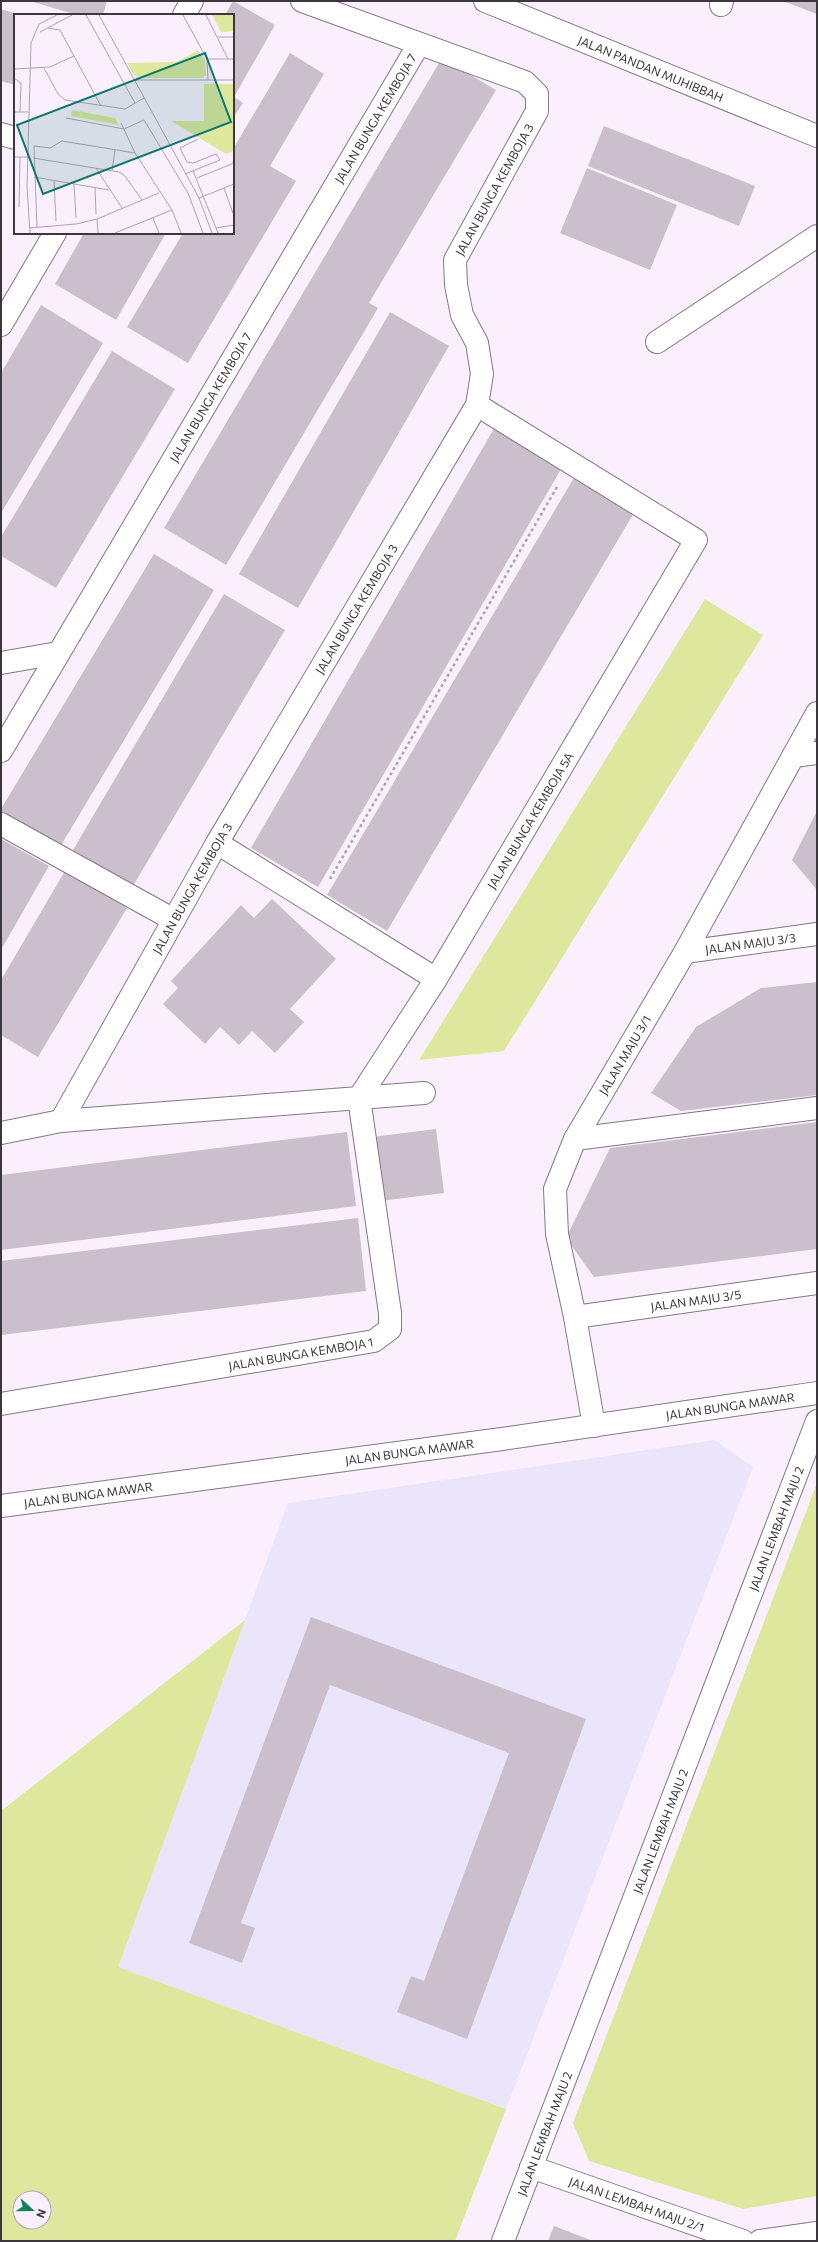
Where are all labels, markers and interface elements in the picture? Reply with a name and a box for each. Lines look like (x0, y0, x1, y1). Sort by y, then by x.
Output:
inset map (14, 14, 234, 234)
street label: JALAN PANDAN MUHIBBAH (576, 33, 726, 104)
street label: JALAN BUNGA KEMBOJA 7 (331, 51, 419, 186)
street label: JALAN BUNGA KEMBOJA 3 (452, 121, 536, 258)
street label: JALAN BUNGA KEMBOJA 7 (166, 330, 254, 465)
street label: JALAN BUNGA KEMBOJA 3 (312, 541, 400, 677)
street label: JALAN BUNGA KEMBOJA 5A (484, 750, 576, 892)
street label: JALAN BUNGA KEMBOJA 3 (149, 820, 235, 957)
street label: JALAN MAJU 3/3 (704, 930, 797, 957)
street label: JALAN MAJU 3/1 (596, 1013, 653, 1098)
street label: JALAN MAJU 3/5 (650, 1287, 742, 1314)
street label: JALAN BUNGA KEMBOJA 1 (227, 1334, 374, 1373)
street label: JALAN BUNGA MAWAR (665, 1389, 795, 1423)
street label: JALAN BUNGA MAWAR (344, 1436, 475, 1468)
street label: JALAN LEMBAH MAJU 2 (746, 1464, 806, 1593)
street label: JALAN BUNGA MAWAR (23, 1479, 154, 1511)
street label: JALAN LEMBAH MAJU 2 (630, 1766, 690, 1896)
street label: JALAN LEMBAH MAJU 2 (514, 2069, 574, 2198)
street label: JALAN LEMBAH MAJU 2/1 (567, 2174, 706, 2234)
north arrow (12, 2190, 52, 2230)
text: N (34, 2208, 49, 2220)

